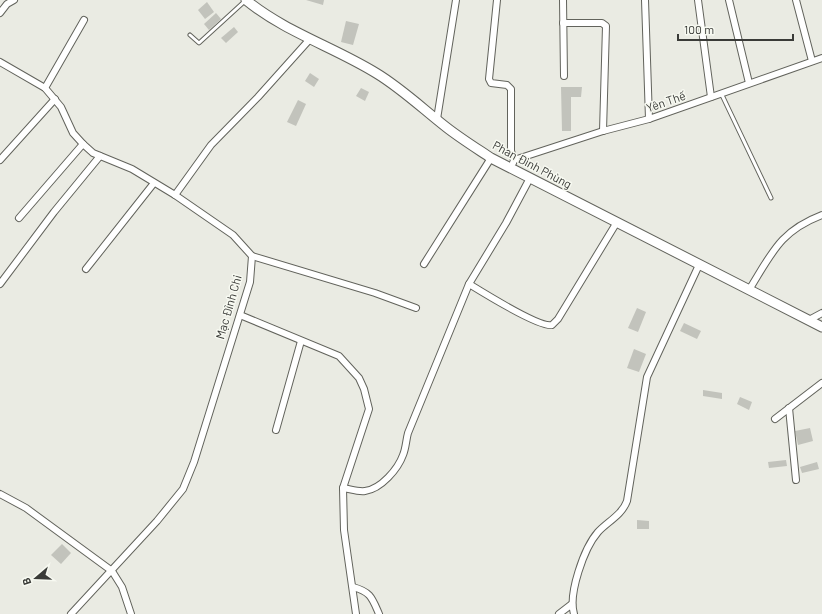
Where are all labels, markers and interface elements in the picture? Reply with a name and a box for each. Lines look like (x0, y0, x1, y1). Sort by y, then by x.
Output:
scale bar (678, 16, 793, 42)
text: 100 m (684, 22, 714, 36)
street label: Yên Thế (644, 88, 688, 114)
street label: Phan Đình Phùng (491, 137, 574, 191)
street label: Mạc Đỉnh Chi (212, 273, 244, 340)
north arrow (16, 558, 56, 598)
text: B (19, 576, 33, 587)

